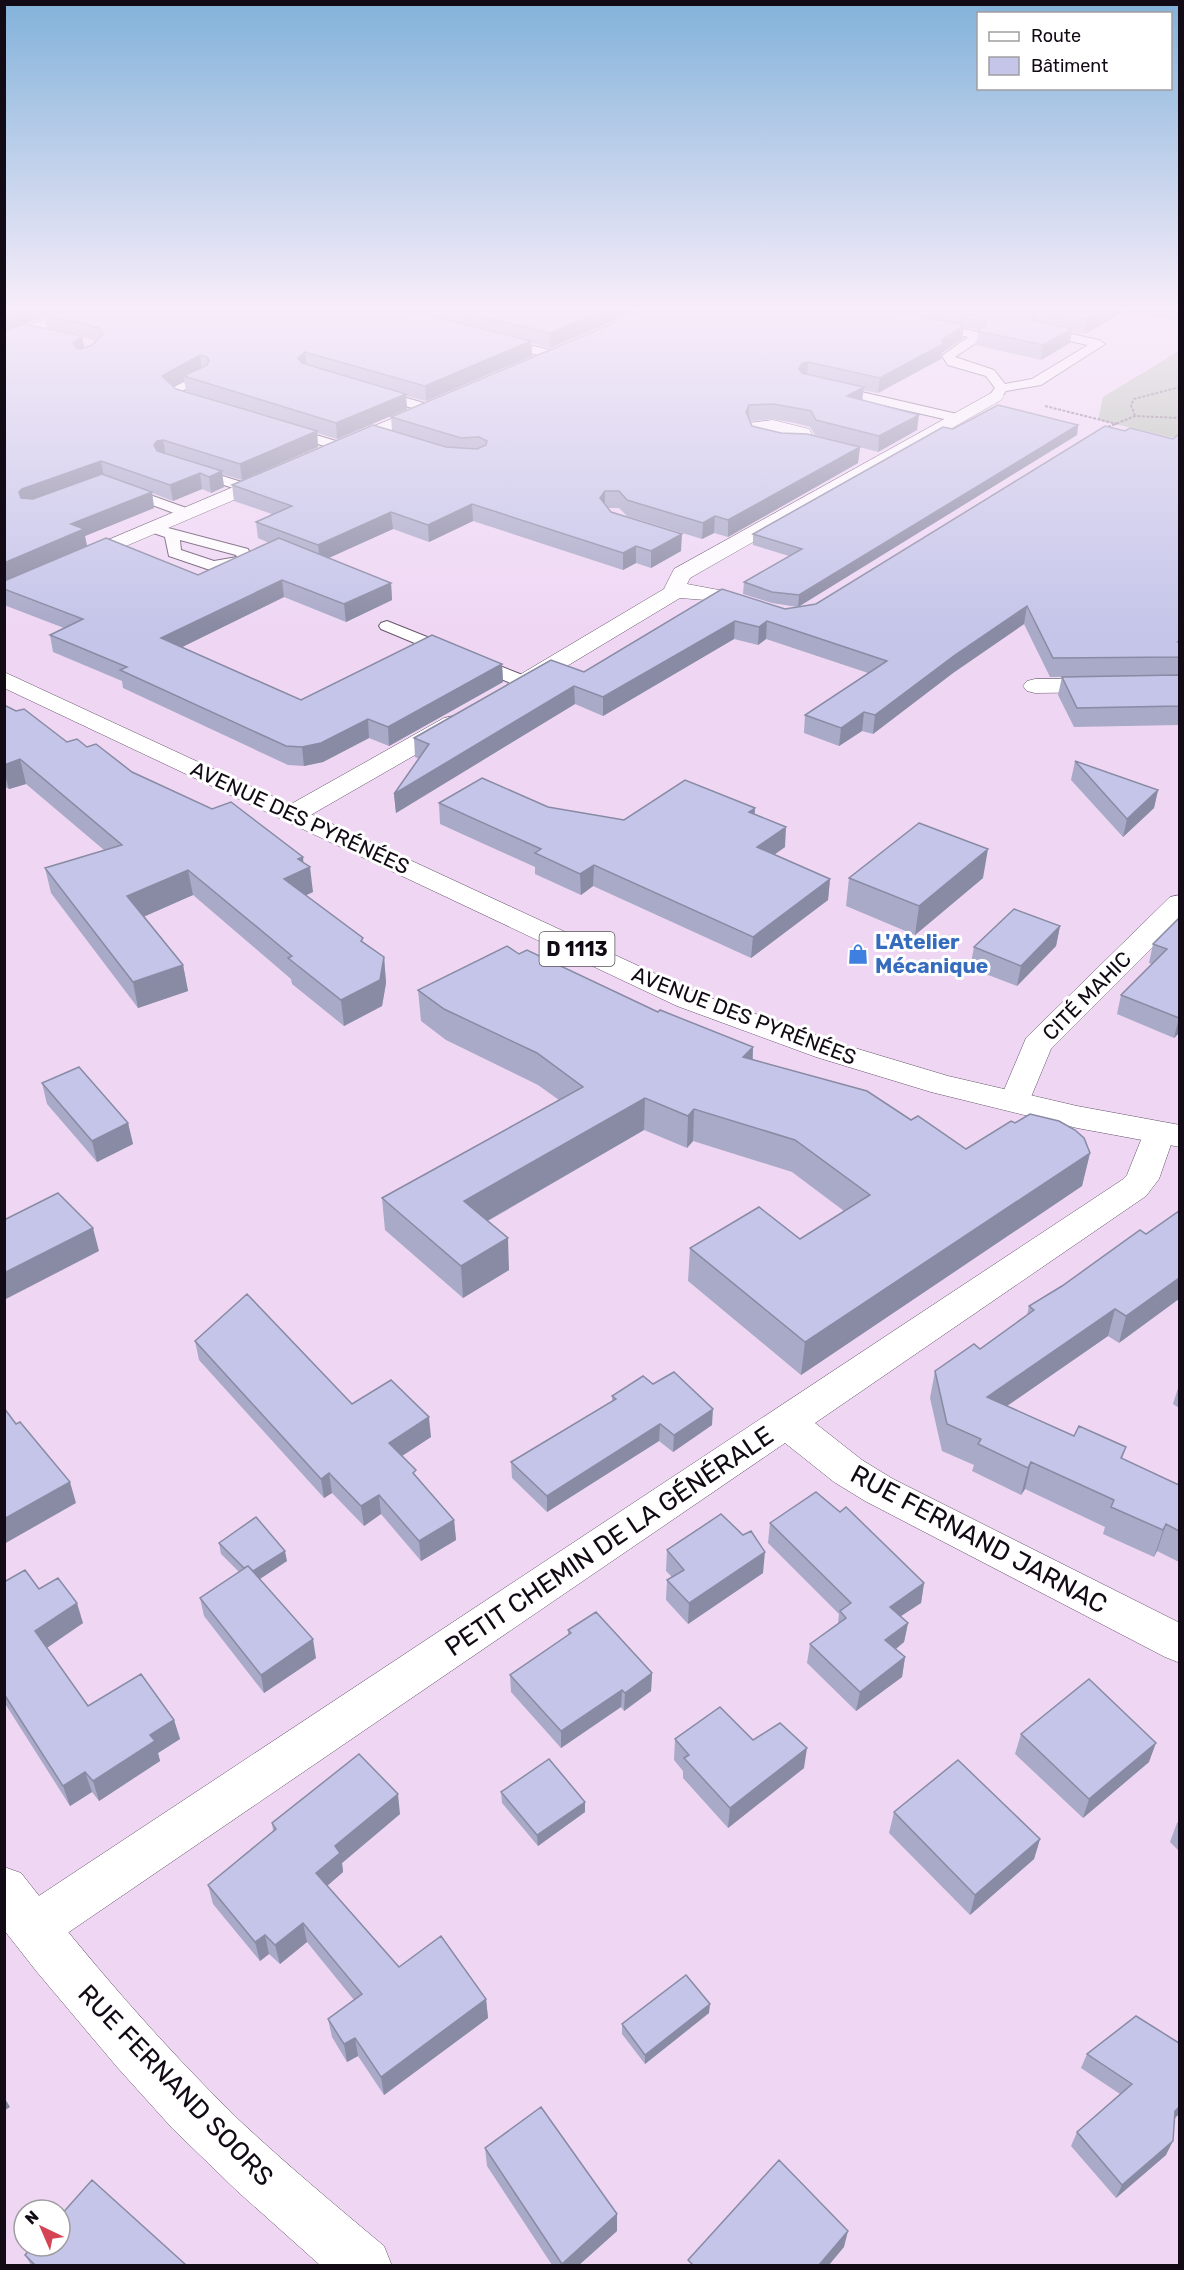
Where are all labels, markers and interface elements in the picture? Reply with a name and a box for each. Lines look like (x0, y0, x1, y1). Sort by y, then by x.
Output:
legend (977, 12, 1172, 90)
text: Route (1031, 25, 1081, 47)
text: Bâtiment (1031, 55, 1108, 77)
street label: AVENUE DES PYRÉNÉES (187, 756, 414, 879)
place label: L'Atelier Mécanique (875, 929, 988, 978)
road number: D 1113 (540, 932, 614, 966)
shop icon: L'Atelier Mécanique (846, 942, 870, 966)
street label: CITÉ MAHIC (1037, 946, 1136, 1045)
street label: AVENUE DES PYRÉNÉES (628, 961, 860, 1070)
street label: PETIT CHEMIN DE LA GÉNÉRALE (439, 1420, 779, 1663)
street label: RUE FERNAND JARNAC (845, 1459, 1112, 1620)
street label: RUE FERNAND SOORS (71, 1978, 280, 2192)
north arrow (12, 2198, 72, 2258)
text: N (21, 2207, 43, 2228)

